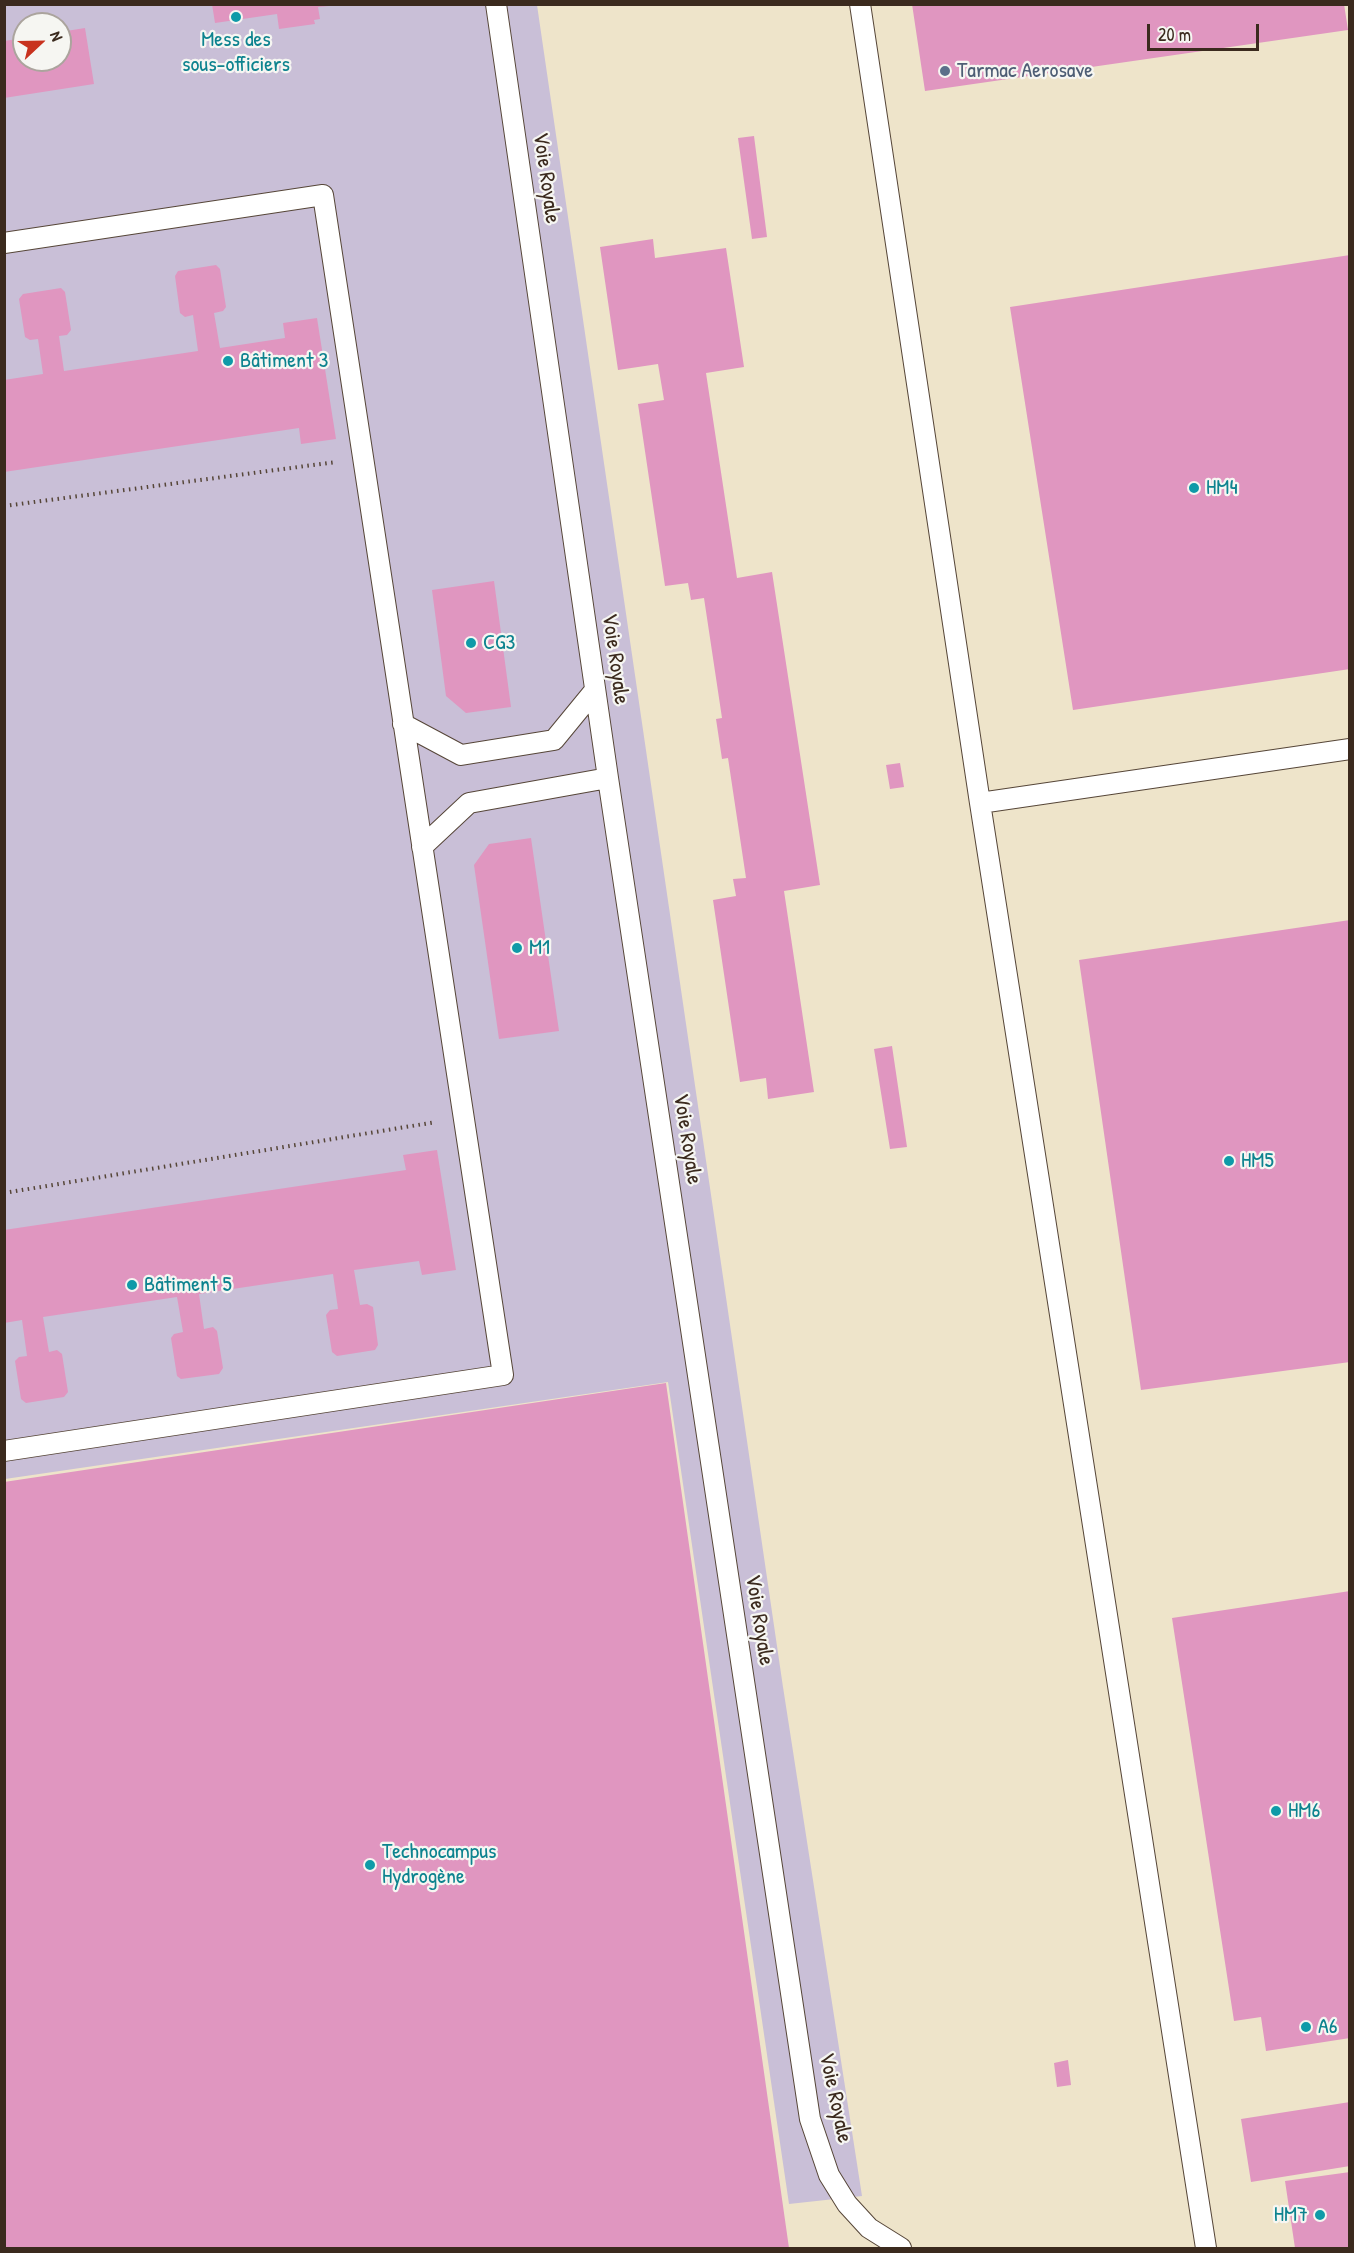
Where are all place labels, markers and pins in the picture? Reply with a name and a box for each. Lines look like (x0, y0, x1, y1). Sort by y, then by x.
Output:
marker: Mess des sous-officiers (229, 10, 243, 24)
place label: Mess des sous-officiers (182, 27, 290, 78)
place label: Tarmac Aerosave (957, 58, 1093, 84)
marker: Tarmac Aerosave (938, 64, 952, 78)
place label: Bâtiment 3 (240, 348, 328, 374)
marker: Bâtiment 3 (221, 354, 235, 368)
place label: HM4 (1206, 475, 1238, 501)
marker: HM4 (1187, 481, 1201, 495)
place label: CG3 (483, 630, 515, 656)
marker: CG3 (464, 636, 478, 650)
place label: M1 (529, 935, 550, 961)
marker: M1 (510, 941, 524, 955)
place label: HM5 (1241, 1148, 1274, 1174)
marker: HM5 (1222, 1154, 1236, 1168)
place label: Bâtiment 5 (144, 1272, 232, 1298)
marker: Bâtiment 5 (125, 1278, 139, 1292)
place label: HM6 (1288, 1798, 1320, 1824)
marker: HM6 (1269, 1804, 1283, 1818)
place label: Technocampus Hydrogène (382, 1839, 496, 1891)
marker: Technocampus Hydrogène (363, 1858, 377, 1872)
place label: A6 (1318, 2014, 1338, 2040)
marker: A6 (1299, 2020, 1313, 2034)
place label: HM7 (1274, 2202, 1308, 2228)
marker: HM7 (1313, 2208, 1327, 2222)

